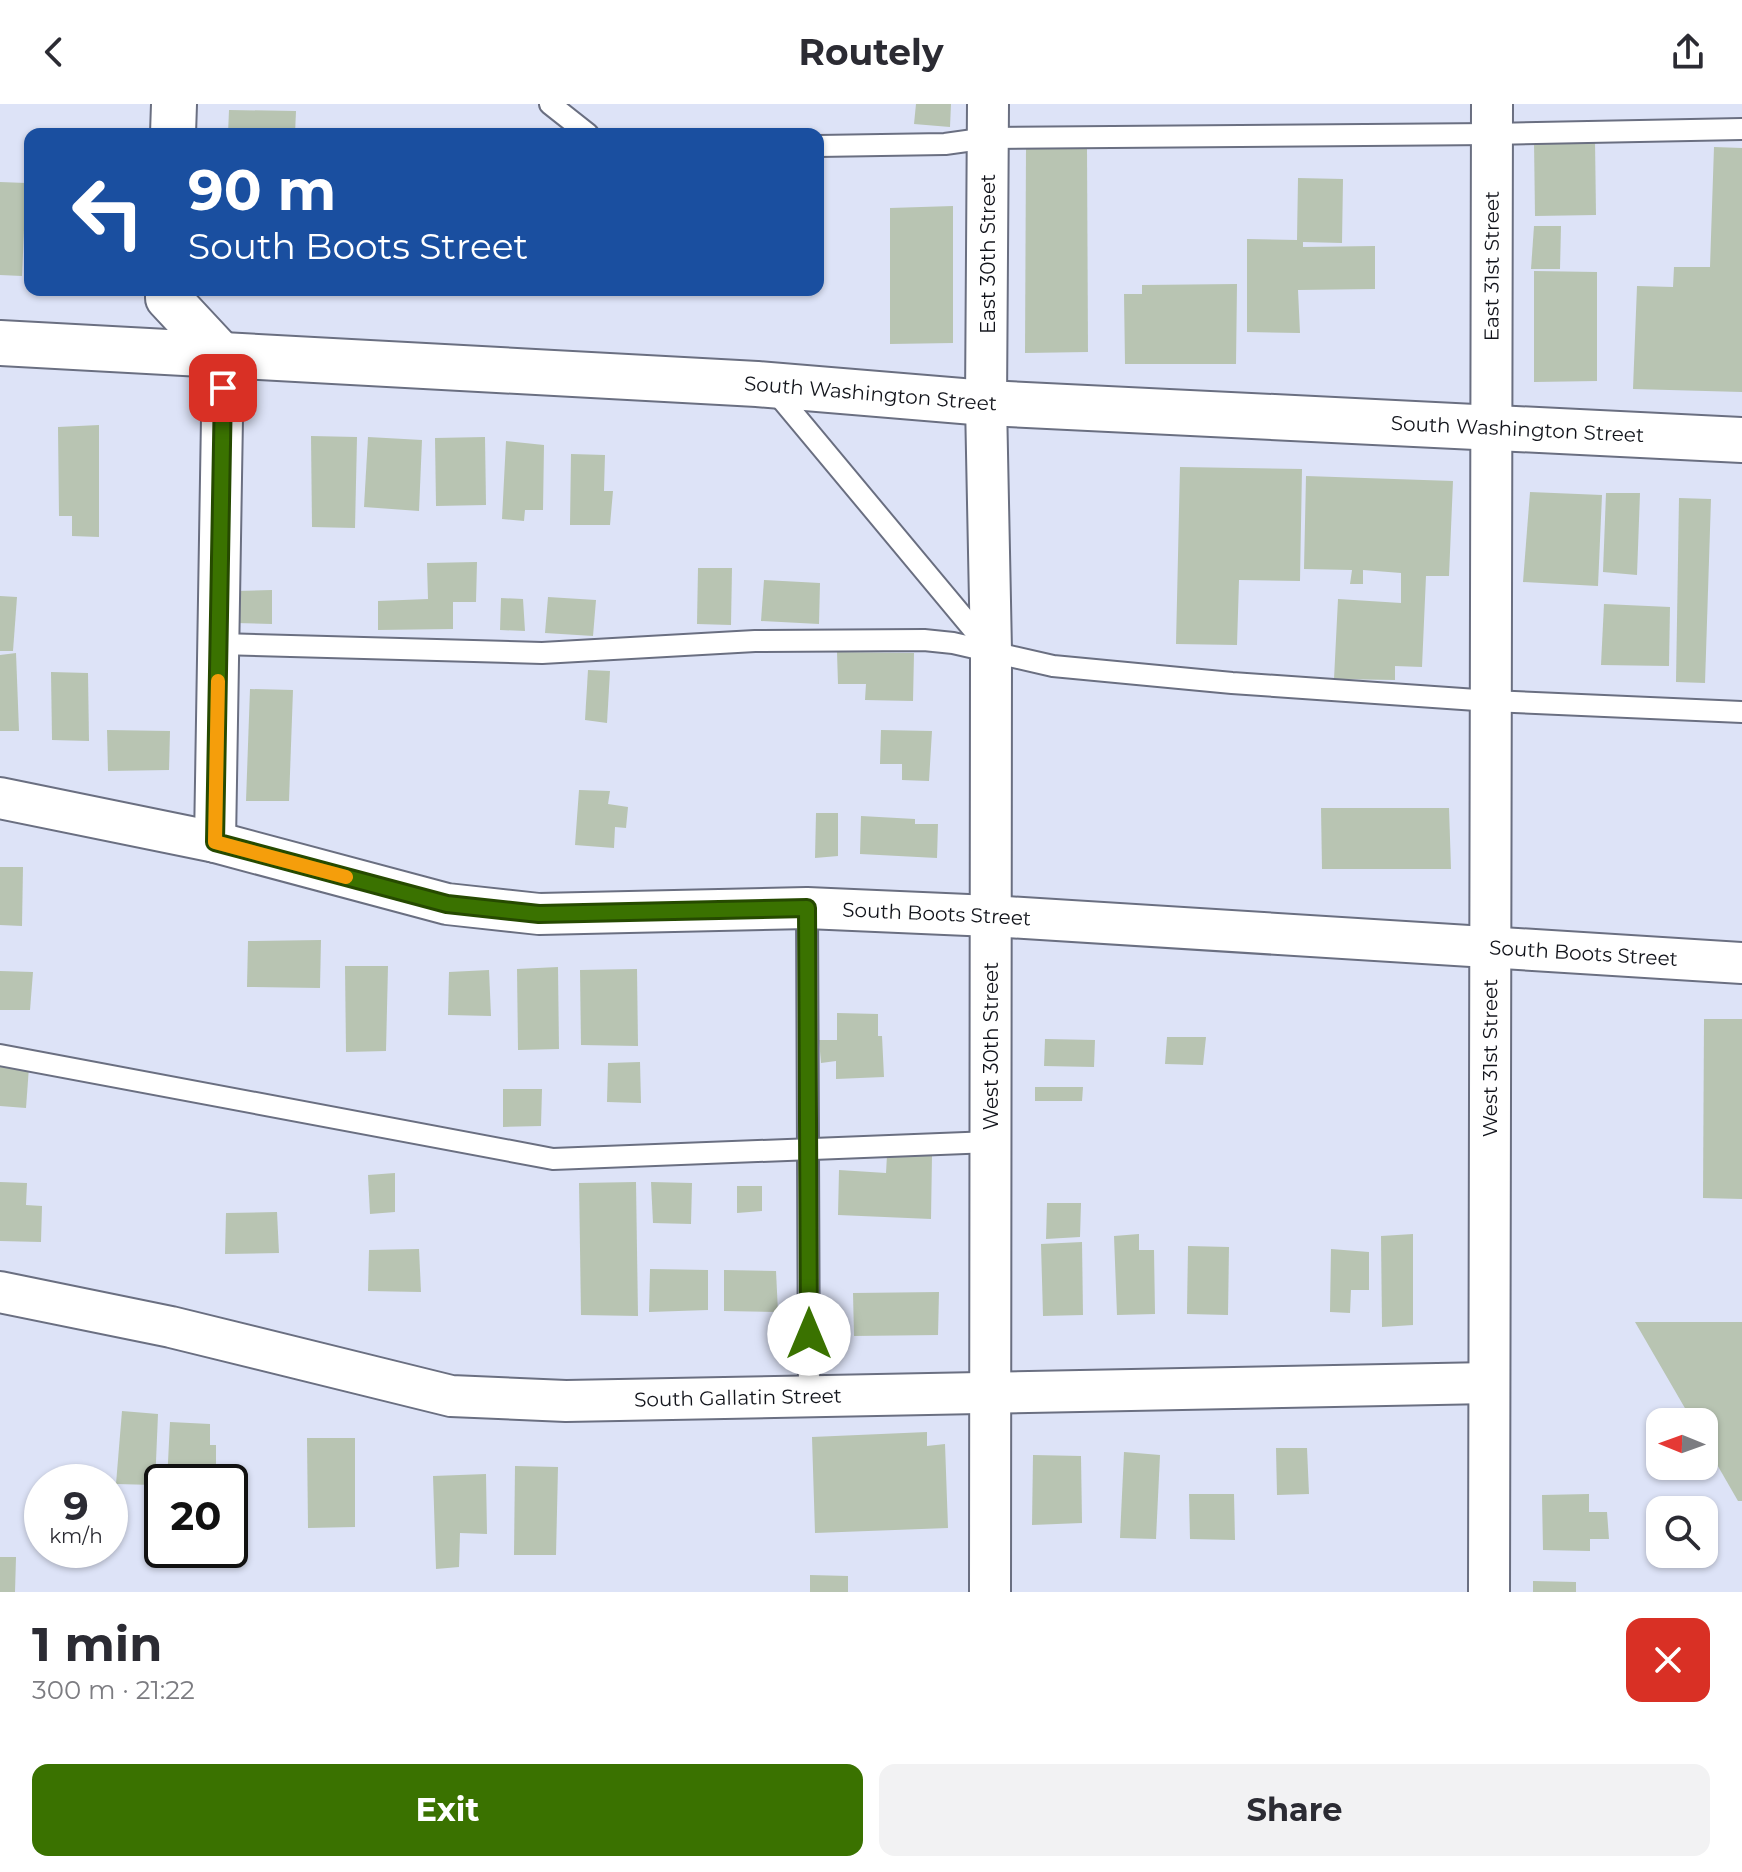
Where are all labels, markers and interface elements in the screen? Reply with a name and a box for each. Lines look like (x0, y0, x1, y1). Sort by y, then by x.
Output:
icon: back (32, 30, 76, 74)
text: Routely (799, 30, 943, 74)
icon: share (1666, 30, 1710, 74)
text: 90 m (188, 156, 336, 224)
icon: left (56, 160, 160, 264)
street label: East 30th Street (976, 174, 1000, 334)
street label: East 31st Street (1480, 191, 1504, 341)
text: South Boots Street (188, 224, 528, 268)
pin (189, 354, 257, 422)
icon: arrive (201, 366, 245, 410)
street label: South Washington Street (743, 371, 998, 416)
street label: South Washington Street (1390, 411, 1645, 447)
street label: South Boots Street (842, 898, 1032, 930)
street label: South Boots Street (1488, 935, 1679, 971)
street label: West 30th Street (979, 962, 1003, 1130)
street label: West 31st Street (1478, 979, 1502, 1137)
position arrow (767, 1292, 851, 1376)
street label: South Gallatin Street (634, 1384, 842, 1412)
north arrow (1646, 1408, 1718, 1480)
map controls (1646, 1408, 1718, 1568)
speed limit sign: 20 (144, 1464, 248, 1568)
text: 9 (63, 1481, 89, 1530)
button: search (1646, 1496, 1718, 1568)
text: km/h (49, 1524, 103, 1548)
text: 1 min (32, 1615, 162, 1673)
button: close (1626, 1618, 1710, 1702)
text: 300 m · 21:22 (32, 1674, 195, 1706)
button: Exit (32, 1764, 863, 1856)
button: Share (879, 1764, 1710, 1856)

